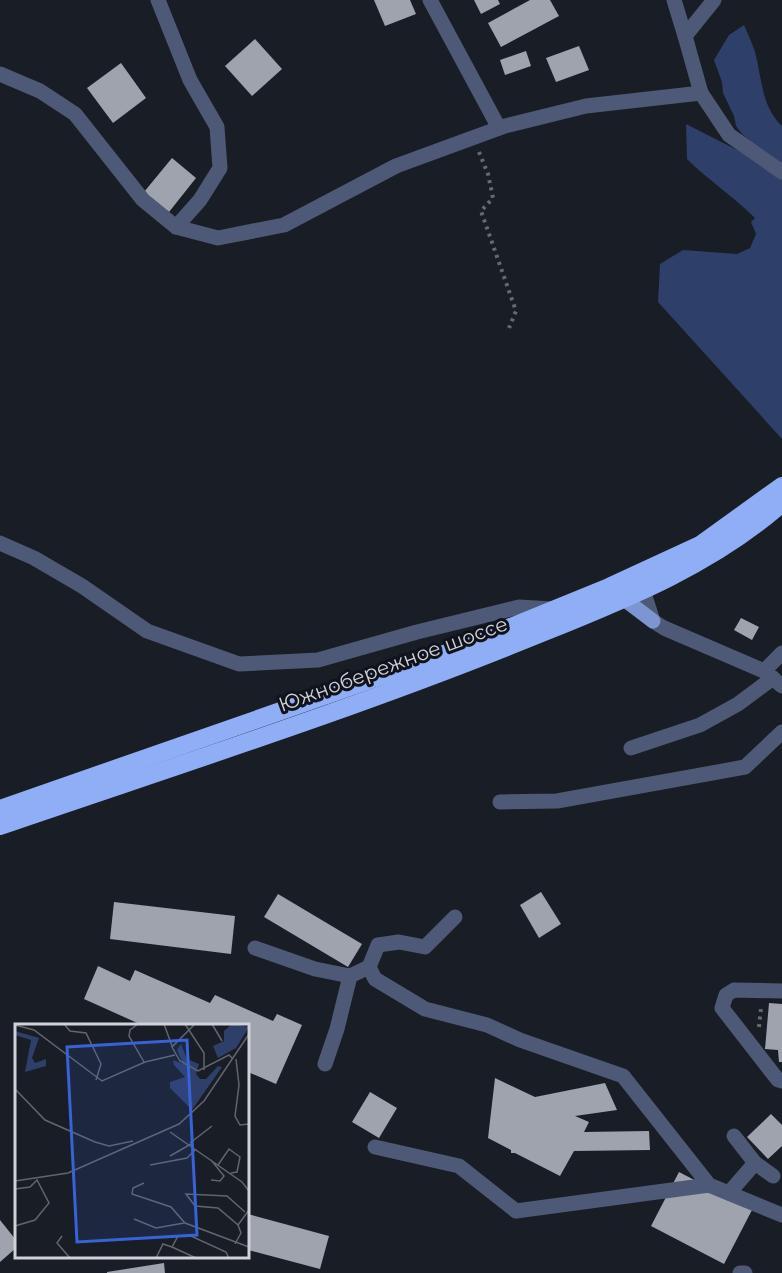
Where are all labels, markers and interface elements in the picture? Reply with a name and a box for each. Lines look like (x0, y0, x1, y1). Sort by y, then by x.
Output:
street label: Южнобережное шоссе (275, 611, 511, 717)
inset map (15, 1024, 249, 1258)

